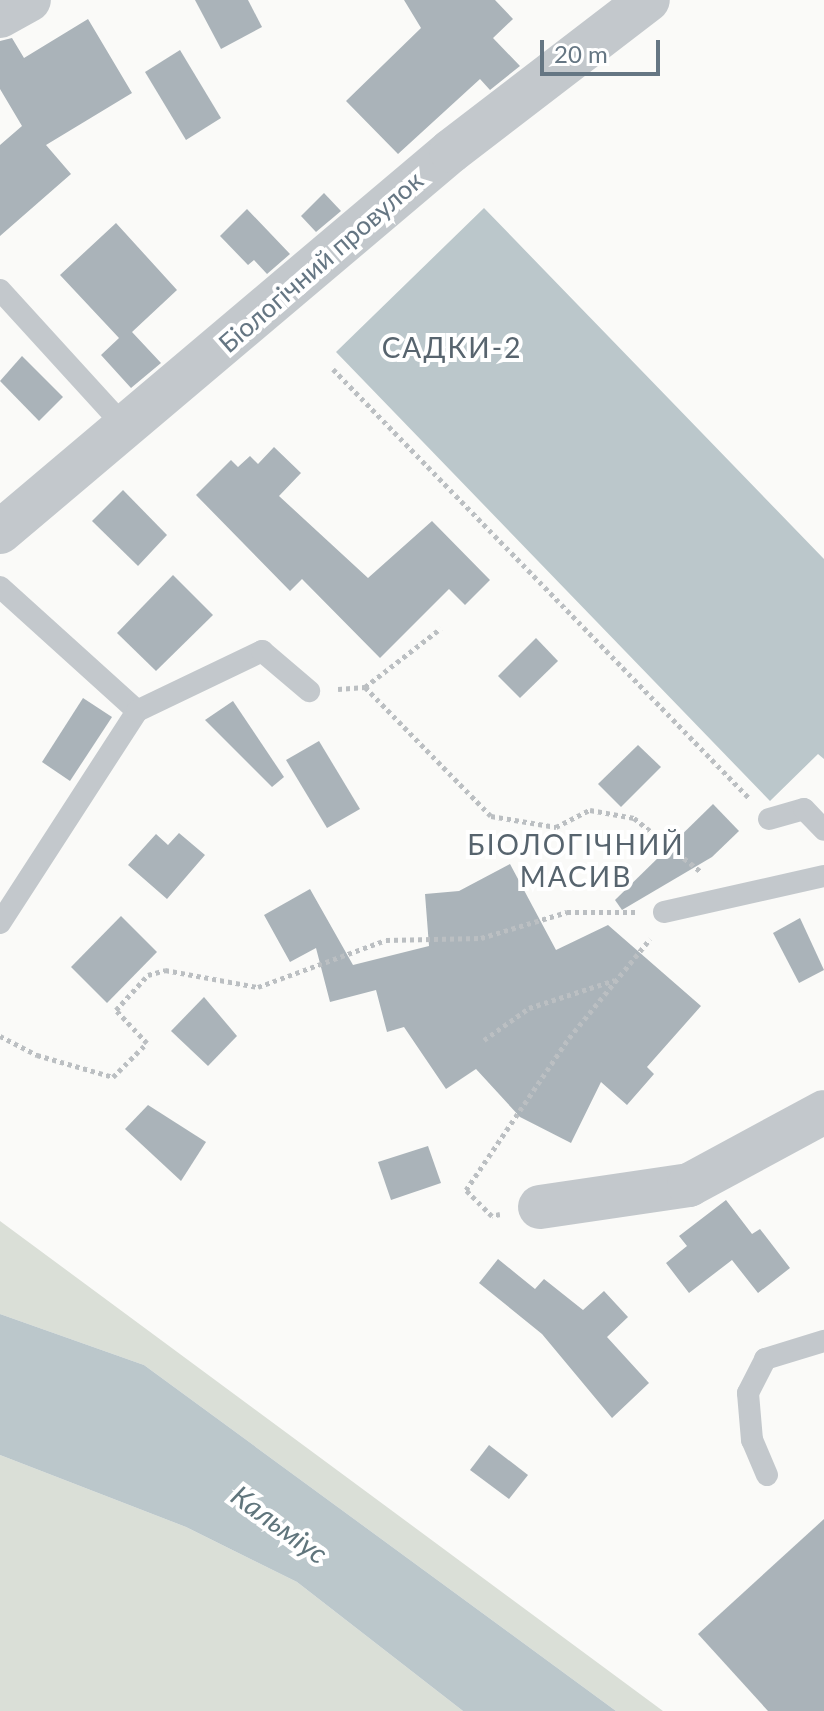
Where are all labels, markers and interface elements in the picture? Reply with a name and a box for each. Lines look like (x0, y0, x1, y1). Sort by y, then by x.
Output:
scale bar (544, 24, 664, 74)
text: 20 m (554, 39, 608, 68)
street label: Біологічний провулок (213, 165, 429, 359)
district label: САДКИ-2 (382, 330, 522, 364)
district label: БІОЛОГІЧНИЙ МАСИВ (467, 827, 685, 893)
water label: Кальміус (225, 1478, 335, 1570)

